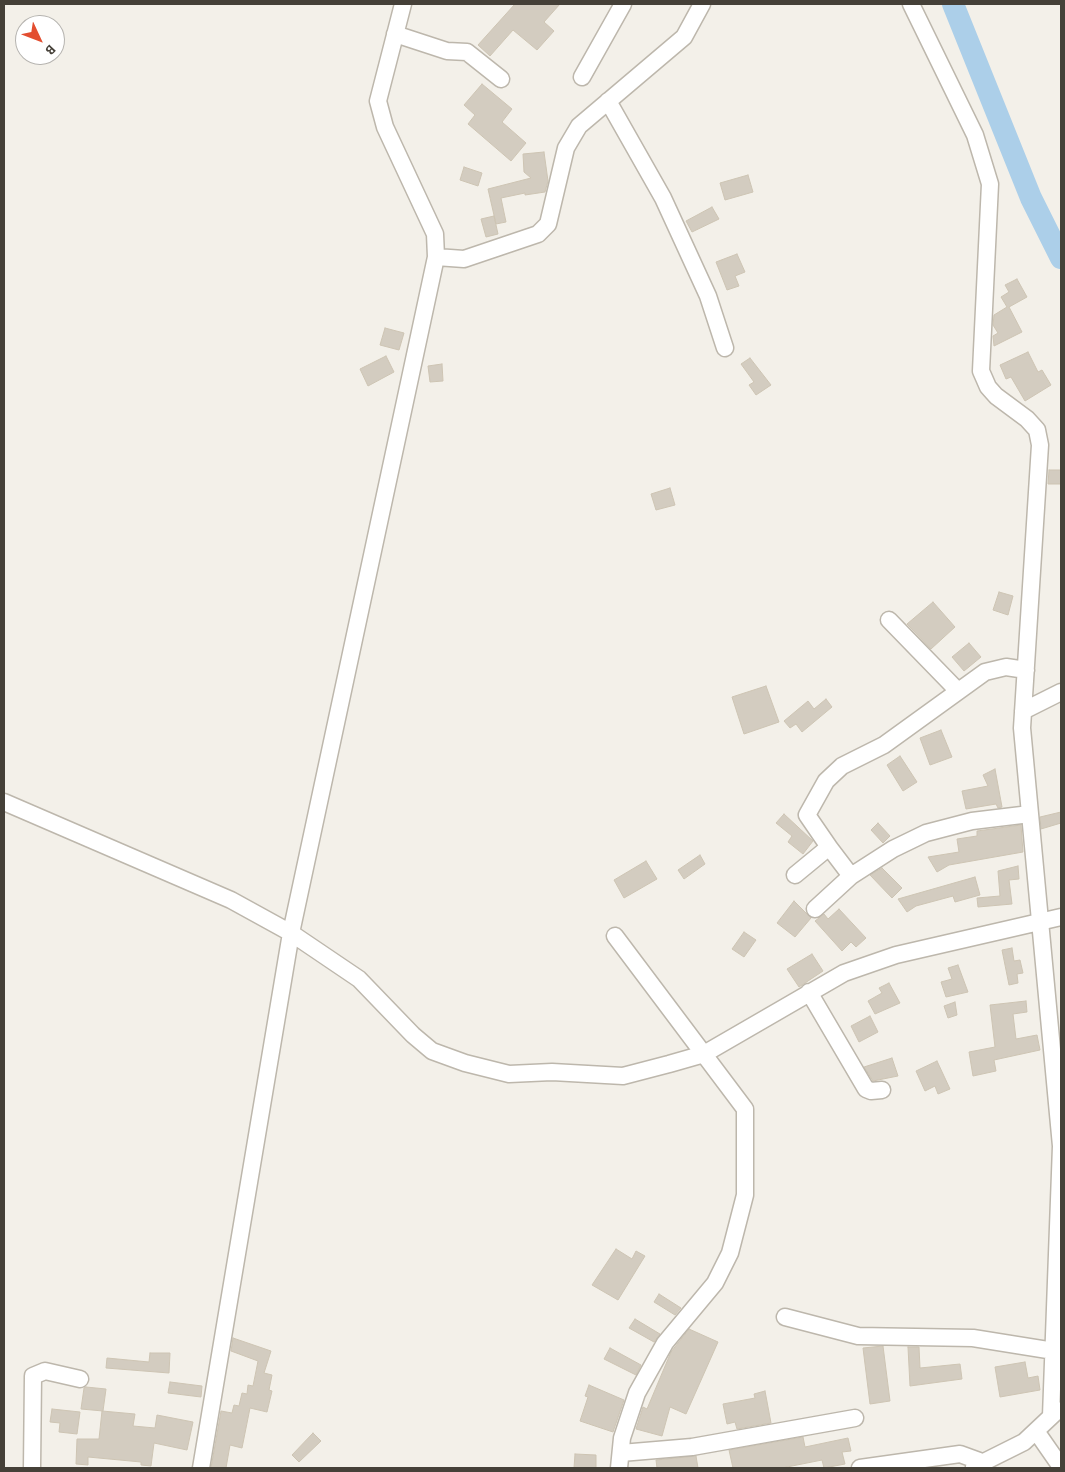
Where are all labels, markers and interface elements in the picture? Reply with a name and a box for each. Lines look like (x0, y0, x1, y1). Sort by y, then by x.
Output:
north arrow (15, 15, 65, 65)
text: B (42, 42, 58, 57)

